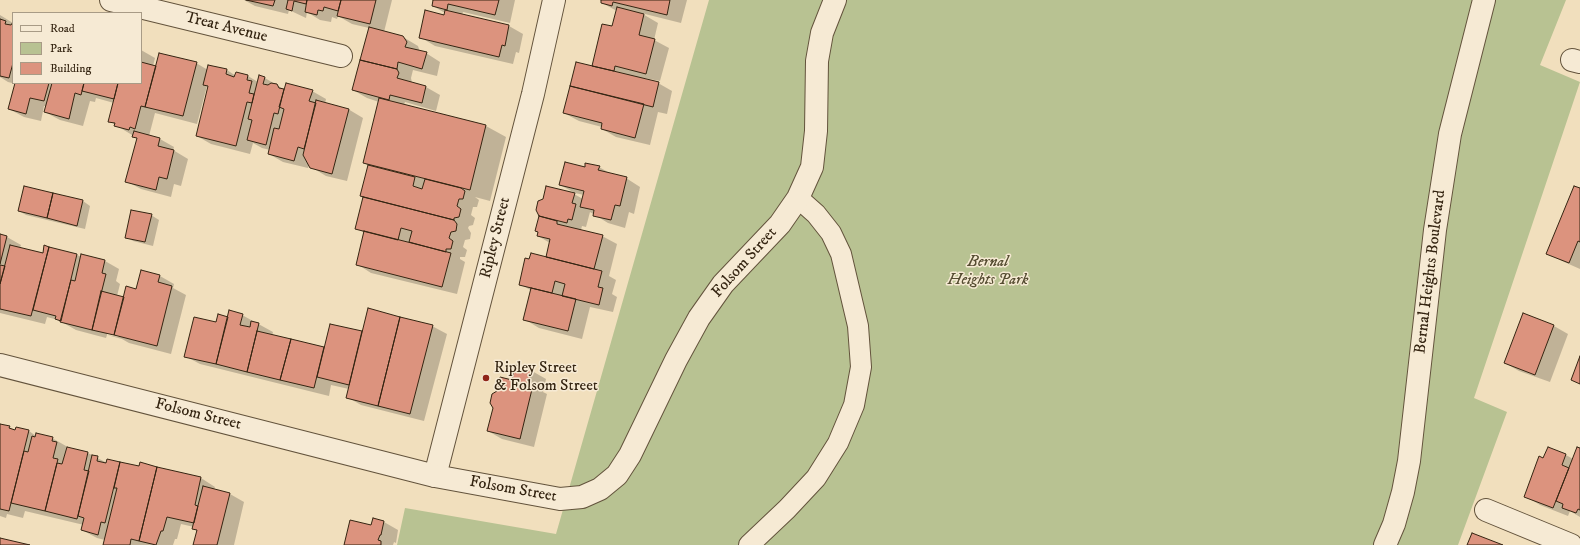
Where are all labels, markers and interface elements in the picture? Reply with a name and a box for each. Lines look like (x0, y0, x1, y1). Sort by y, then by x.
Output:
street label: Treat Avenue (183, 8, 269, 48)
legend (12, 12, 142, 84)
text: Road (50, 21, 75, 36)
text: Park (50, 41, 72, 56)
text: Building (50, 61, 91, 76)
street label: Bernal Heights Boulevard (1411, 189, 1451, 355)
street label: Ripley Street (477, 195, 515, 281)
street label: Folsom Street (708, 224, 782, 302)
park label: Bernal Heights Park (948, 253, 1028, 291)
place label: Ripley Street & Folsom Street (494, 359, 598, 397)
marker: Ripley Street & Folsom Street (481, 373, 491, 383)
street label: Folsom Street (153, 395, 243, 435)
street label: Folsom Street (468, 473, 558, 507)

